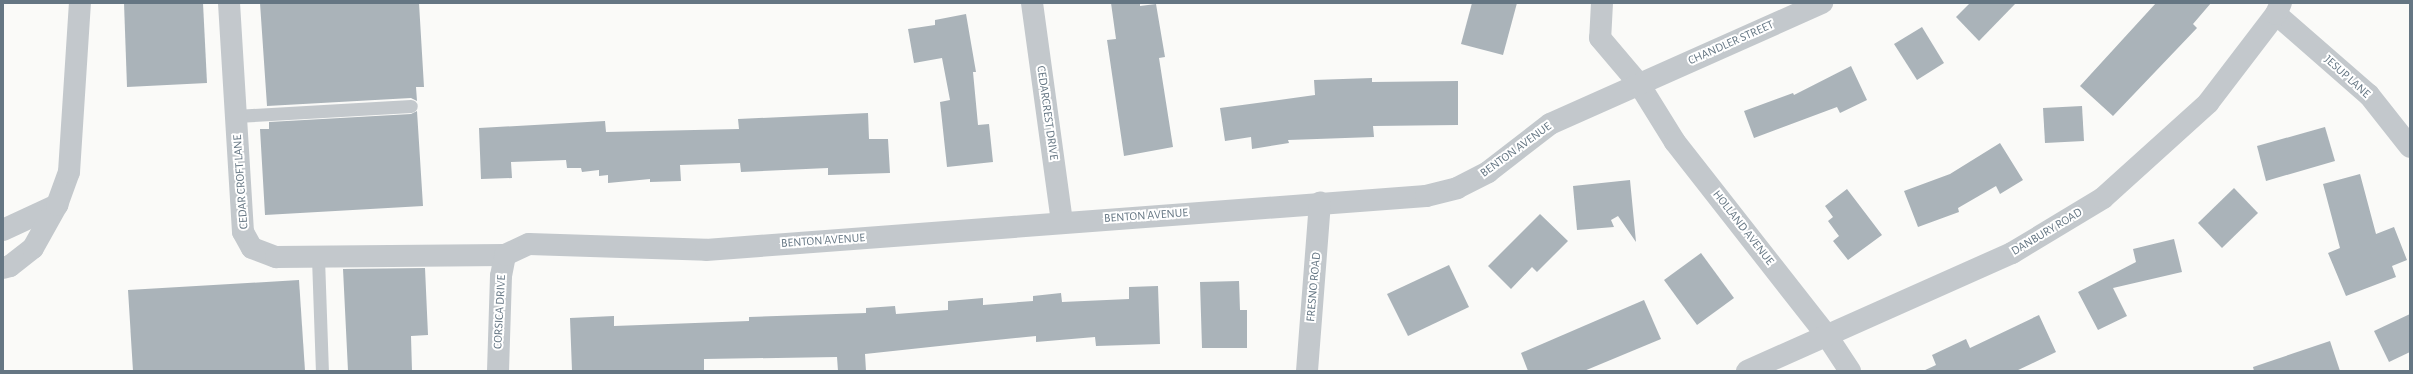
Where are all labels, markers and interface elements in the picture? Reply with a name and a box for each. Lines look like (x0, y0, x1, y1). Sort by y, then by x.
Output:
street label: CHANDLER STREET (1686, 18, 1776, 68)
street label: JESUP LANE (2321, 53, 2373, 101)
street label: CEDARCREST DRIVE (1033, 65, 1061, 161)
street label: BENTON AVENUE (1478, 119, 1554, 181)
street label: CEDAR CROFT LANE (231, 134, 251, 230)
street label: HOLLAND AVENUE (1709, 188, 1777, 268)
street label: DANBURY ROAD (2009, 205, 2085, 259)
street label: BENTON AVENUE (1104, 206, 1188, 226)
street label: BENTON AVENUE (781, 231, 865, 251)
street label: FRESNO ROAD (1304, 252, 1324, 322)
street label: CORSICA DRIVE (491, 275, 509, 349)

